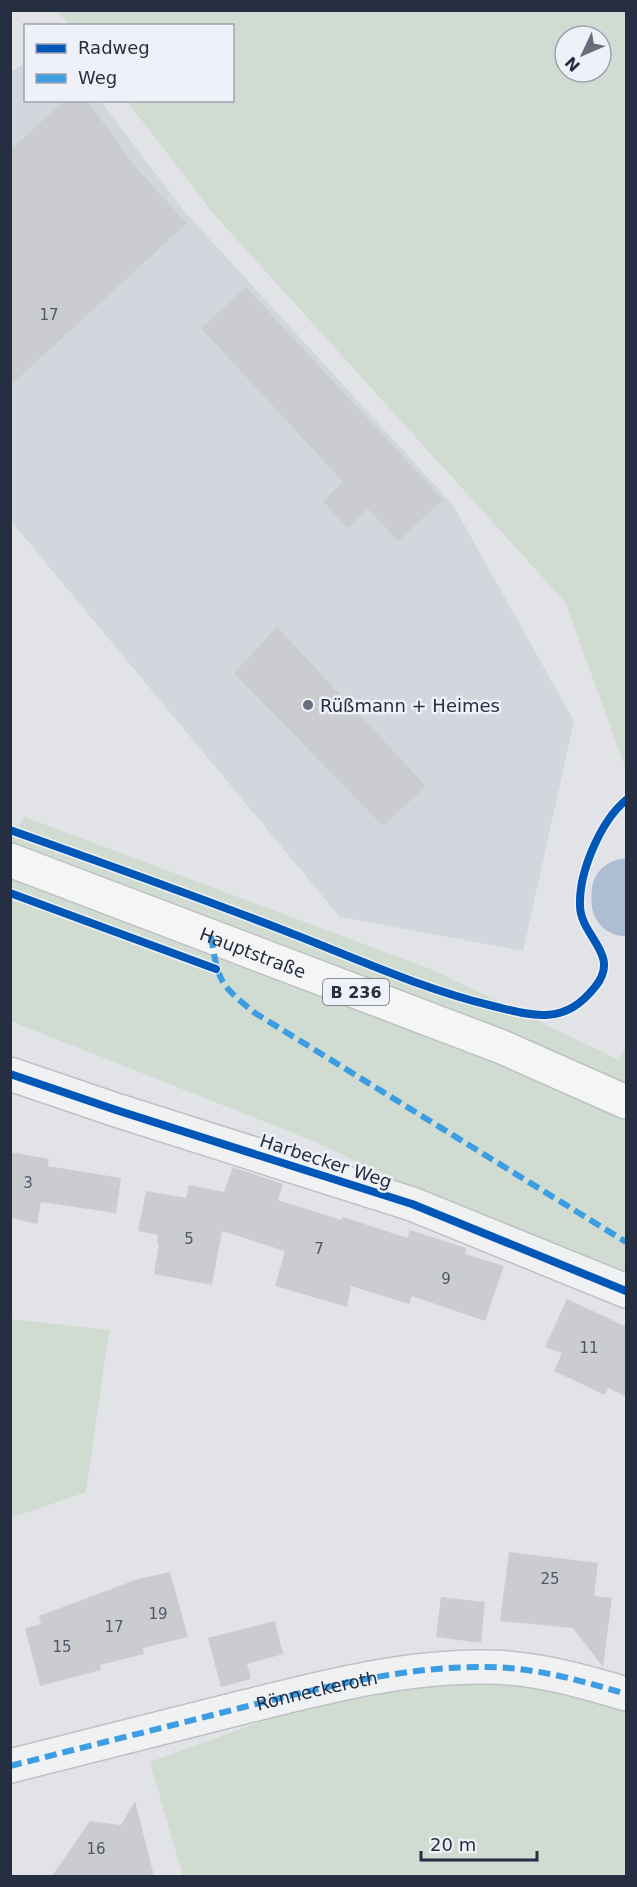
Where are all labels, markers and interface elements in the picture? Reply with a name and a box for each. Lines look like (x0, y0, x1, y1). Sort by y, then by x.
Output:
legend (24, 24, 234, 102)
north arrow (553, 24, 613, 84)
text: Radweg (78, 37, 150, 58)
text: N (561, 53, 584, 75)
text: Weg (78, 67, 117, 88)
house number: 17 (39, 306, 59, 324)
place label: Rüßmann + Heimes (320, 695, 500, 716)
marker: Rüßmann + Heimes (301, 698, 315, 712)
street label: Hauptstraße (197, 923, 309, 982)
road number: B 236 (323, 979, 389, 1005)
street label: Harbecker Weg (257, 1130, 395, 1192)
house number: 3 (23, 1174, 33, 1192)
house number: 5 (184, 1230, 194, 1248)
house number: 7 (314, 1240, 324, 1258)
house number: 9 (441, 1270, 451, 1288)
house number: 11 (579, 1339, 599, 1357)
house number: 25 (540, 1570, 560, 1588)
house number: 19 (148, 1605, 168, 1623)
house number: 17 (104, 1618, 124, 1636)
house number: 15 (52, 1638, 72, 1656)
street label: Rönneckeroth (254, 1667, 379, 1714)
scale bar (421, 1824, 536, 1862)
text: 20 m (430, 1834, 476, 1855)
house number: 16 (86, 1840, 106, 1858)

